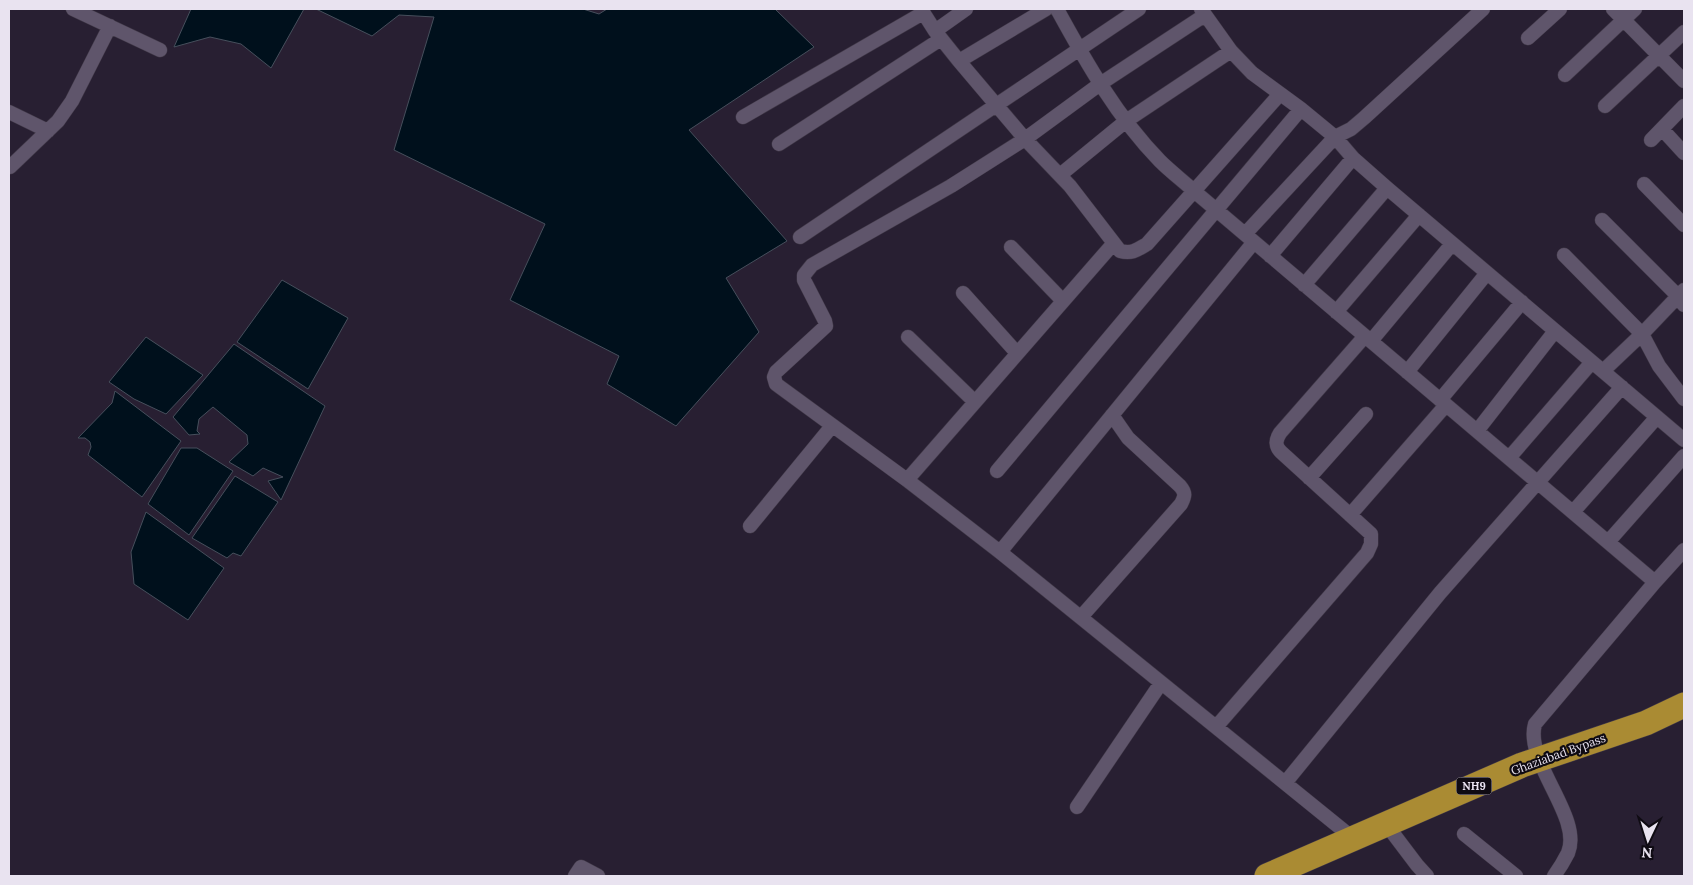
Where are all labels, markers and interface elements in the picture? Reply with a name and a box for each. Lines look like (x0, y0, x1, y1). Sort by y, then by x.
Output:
street label: Ghaziabad Bypass (1509, 730, 1608, 778)
road number: NH9 (1456, 778, 1492, 794)
north arrow (1623, 815, 1673, 865)
text: N (1641, 844, 1653, 862)

